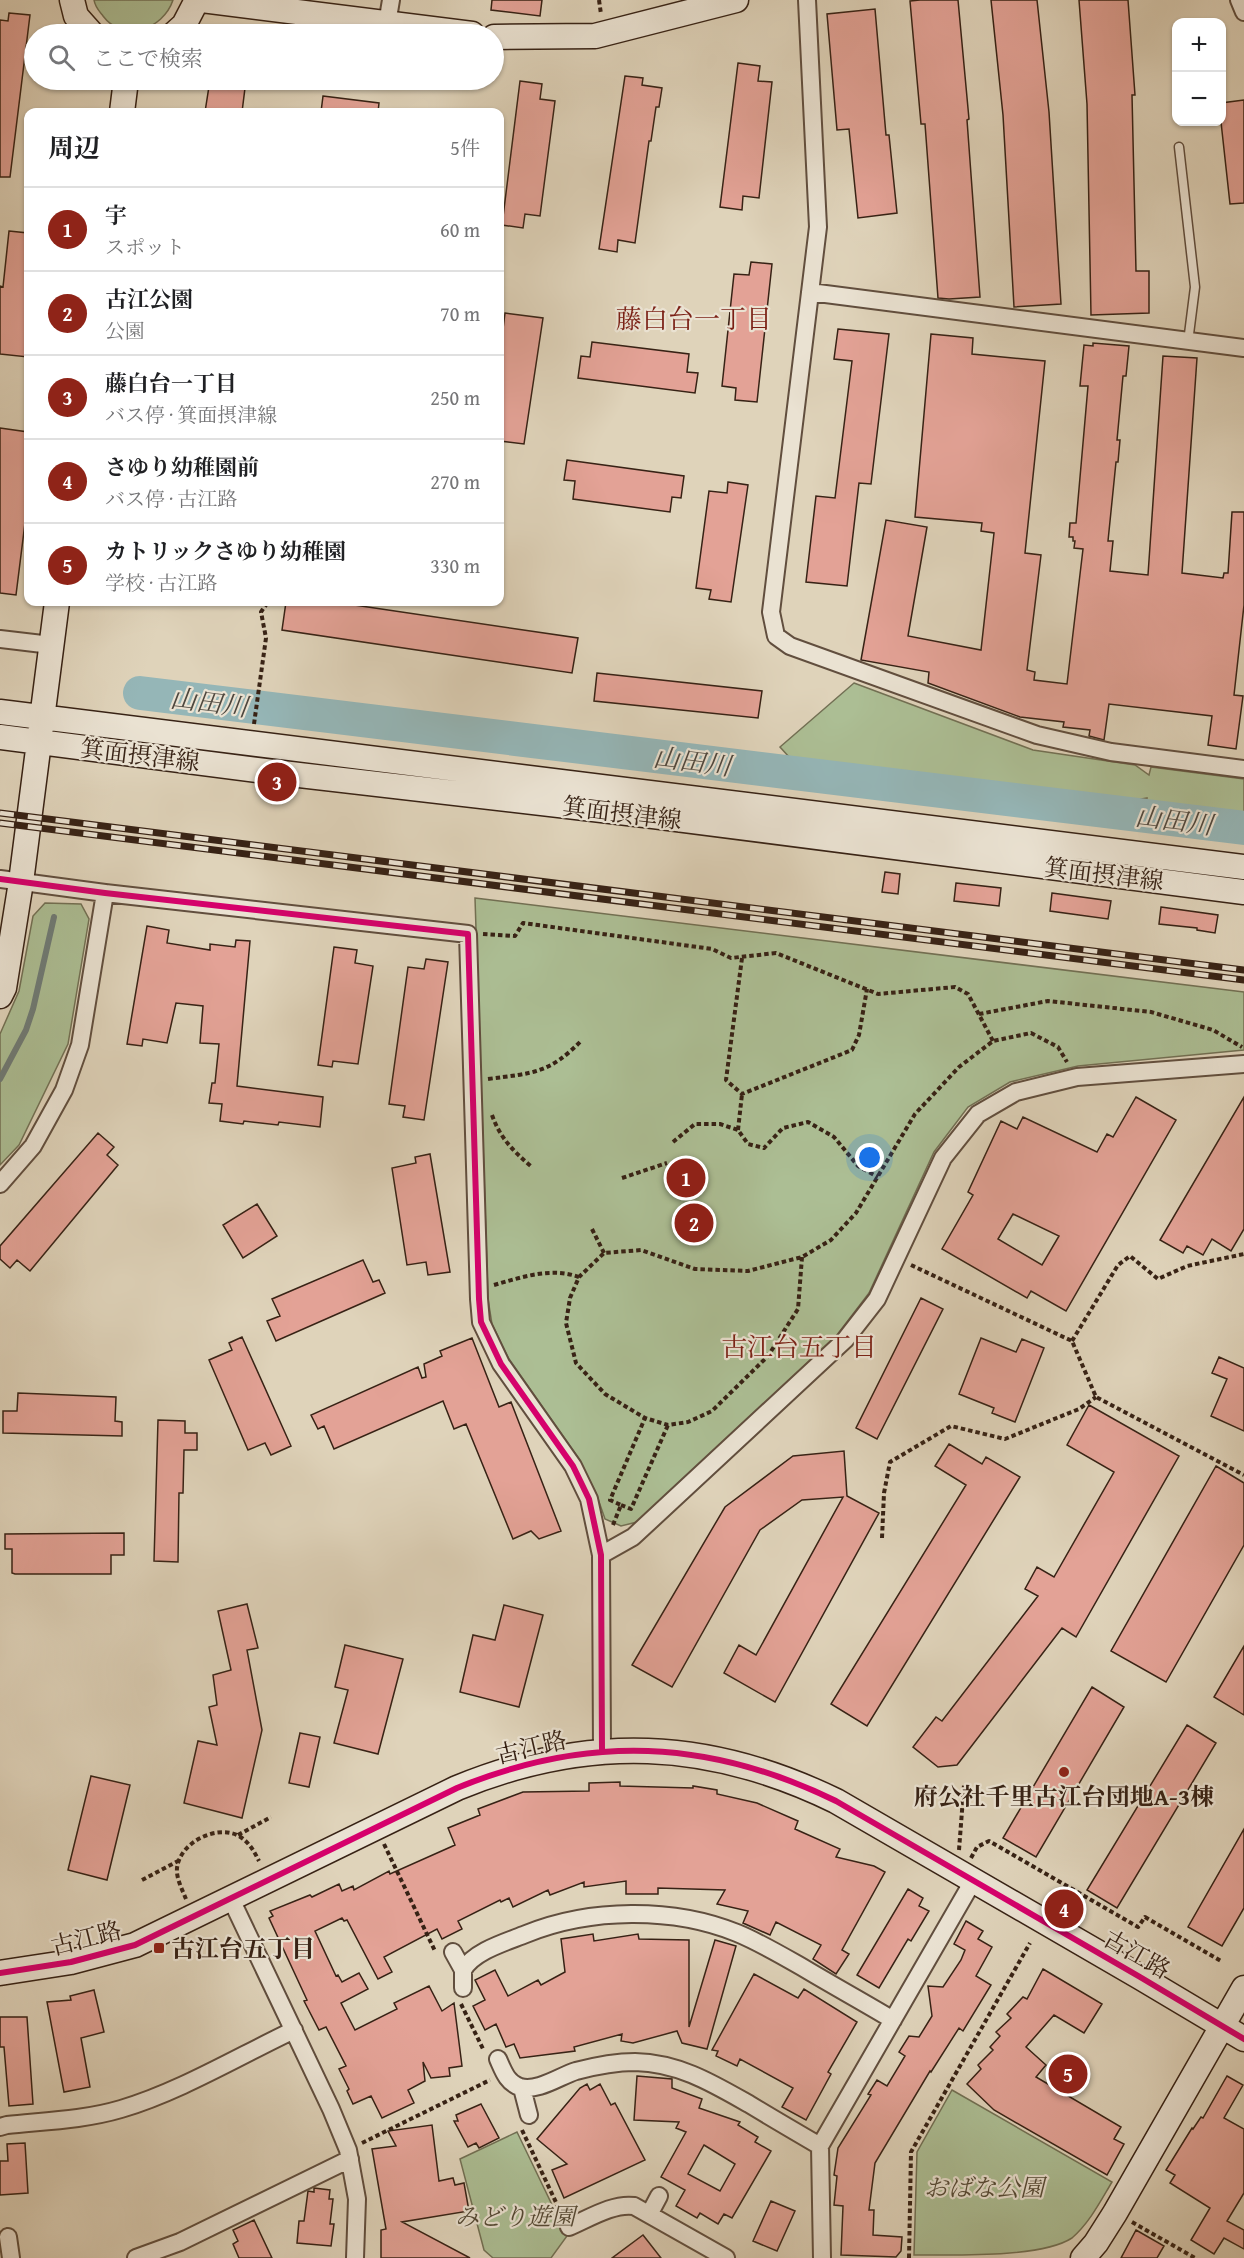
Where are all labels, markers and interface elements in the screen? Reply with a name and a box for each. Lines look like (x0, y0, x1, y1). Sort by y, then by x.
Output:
map controls (1172, 18, 1226, 126)
button: + (1172, 18, 1226, 72)
search box (24, 24, 504, 90)
icon: search (45, 41, 78, 74)
text: ここで検索 (93, 42, 203, 74)
button: − (1172, 72, 1226, 126)
text: 周辺 (48, 128, 100, 167)
text: 5件 (450, 133, 480, 162)
text: 宇 (105, 199, 127, 231)
text: 1 (62, 215, 73, 244)
text: 60 m (440, 215, 480, 244)
text: スポット (105, 232, 185, 261)
text: 古江公園 (105, 283, 193, 315)
text: 2 (62, 299, 73, 328)
text: 70 m (440, 299, 480, 328)
district label: 藤白台一丁目 (616, 299, 772, 338)
text: 公園 (105, 316, 145, 345)
text: 藤白台一丁目 (105, 367, 237, 399)
text: 3 (62, 383, 73, 412)
text: 250 m (430, 383, 480, 412)
text: バス停 · 箕面摂津線 (105, 400, 277, 429)
text: さゆり幼稚園前 (105, 451, 259, 483)
text: 4 (62, 467, 73, 496)
text: 270 m (430, 467, 480, 496)
text: バス停 · 古江路 (105, 484, 237, 513)
text: カトリックさゆり幼稚園 (105, 535, 346, 567)
text: 5 (62, 551, 73, 580)
text: 330 m (430, 551, 480, 580)
text: 学校 · 古江路 (105, 568, 217, 597)
water label: 山田川 (168, 678, 253, 726)
street label: 箕面摂津線 (78, 730, 202, 780)
water label: 山田川 (651, 737, 736, 785)
pin: 3 (258, 760, 296, 804)
street label: 箕面摂津線 (560, 788, 684, 838)
water label: 山田川 (1133, 796, 1218, 844)
street label: 箕面摂津線 (1042, 849, 1166, 899)
your location (855, 1143, 884, 1172)
pin: 1 (666, 1156, 706, 1200)
pin: 2 (674, 1200, 714, 1246)
district label: 古江台五丁目 (721, 1327, 877, 1366)
street label: 古江路 (492, 1722, 570, 1772)
marker: 府公社千里古江台団地A-3棟 (1057, 1765, 1071, 1779)
place label: 府公社千里古江台団地A-3棟 (914, 1779, 1214, 1814)
pin: 4 (1044, 1886, 1084, 1932)
street label: 古江路 (47, 1912, 125, 1964)
street label: 古江路 (1097, 1921, 1177, 1987)
place label: 古江台五丁目 (171, 1931, 315, 1966)
marker: 古江台五丁目 (152, 1941, 166, 1955)
pin: 5 (1048, 2052, 1088, 2096)
park label: おばな公園 (924, 2170, 1048, 2205)
park label: みどり遊園 (455, 2199, 579, 2234)

